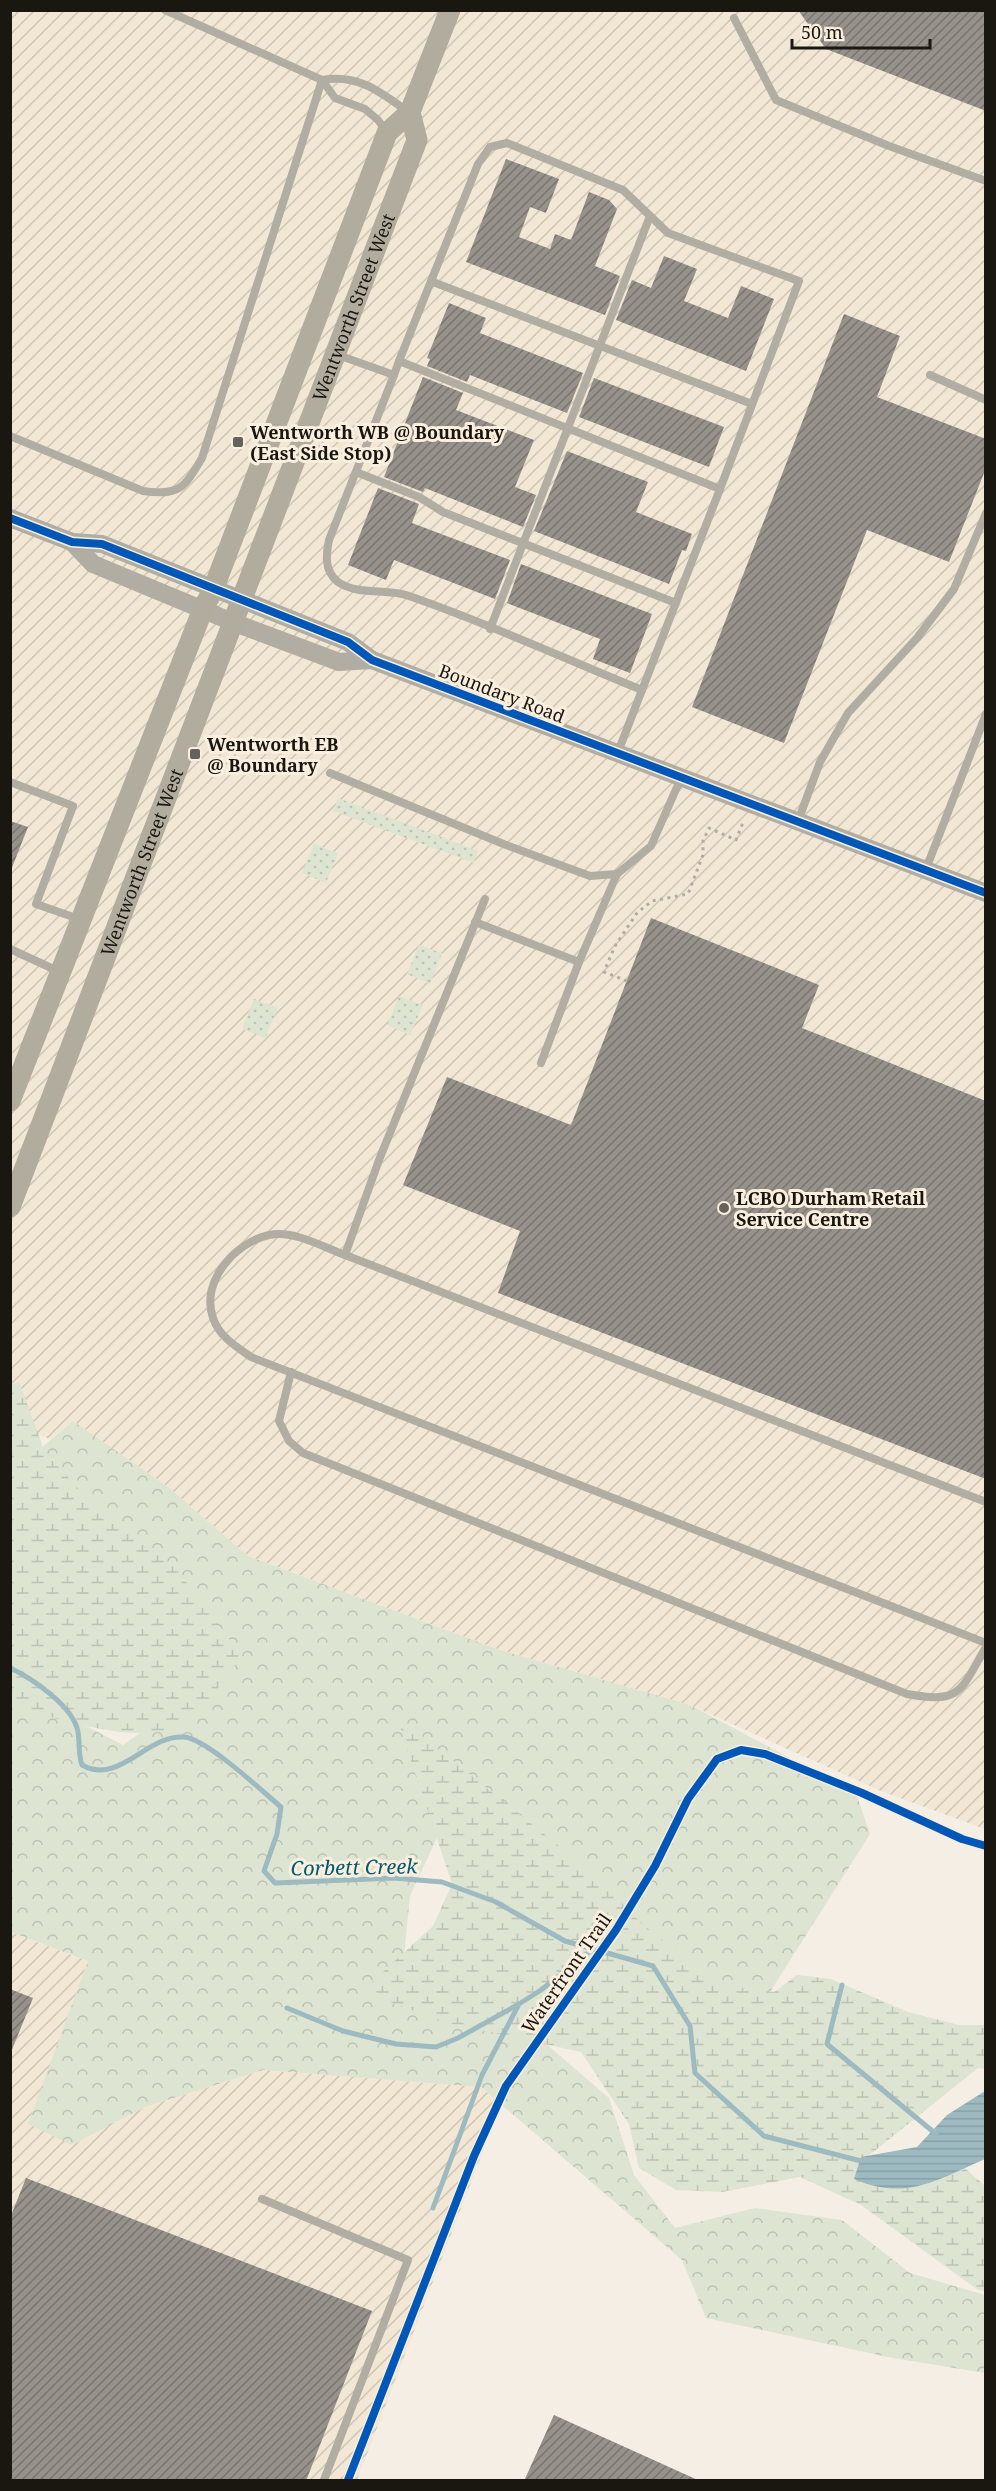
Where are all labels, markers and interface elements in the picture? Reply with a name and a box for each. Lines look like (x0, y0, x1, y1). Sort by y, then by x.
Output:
scale bar (792, 12, 930, 50)
text: 50 m (801, 20, 843, 44)
street label: Wentworth Street West (307, 210, 400, 405)
place label: Wentworth WB @ Boundary (East Side Stop) (250, 420, 505, 465)
marker: Wentworth WB @ Boundary (East Side Stop) (231, 435, 245, 449)
street label: Boundary Road (436, 658, 568, 728)
place label: Wentworth EB @ Boundary (207, 732, 338, 777)
marker: Wentworth EB @ Boundary (188, 747, 202, 761)
street label: Wentworth Street West (95, 765, 188, 960)
place label: LCBO Durham Retail Service Centre (736, 1186, 926, 1231)
marker: LCBO Durham Retail Service Centre (717, 1201, 731, 1215)
water label: Corbett Creek (290, 1852, 418, 1882)
street label: Waterfront Trail (516, 1908, 616, 2038)

